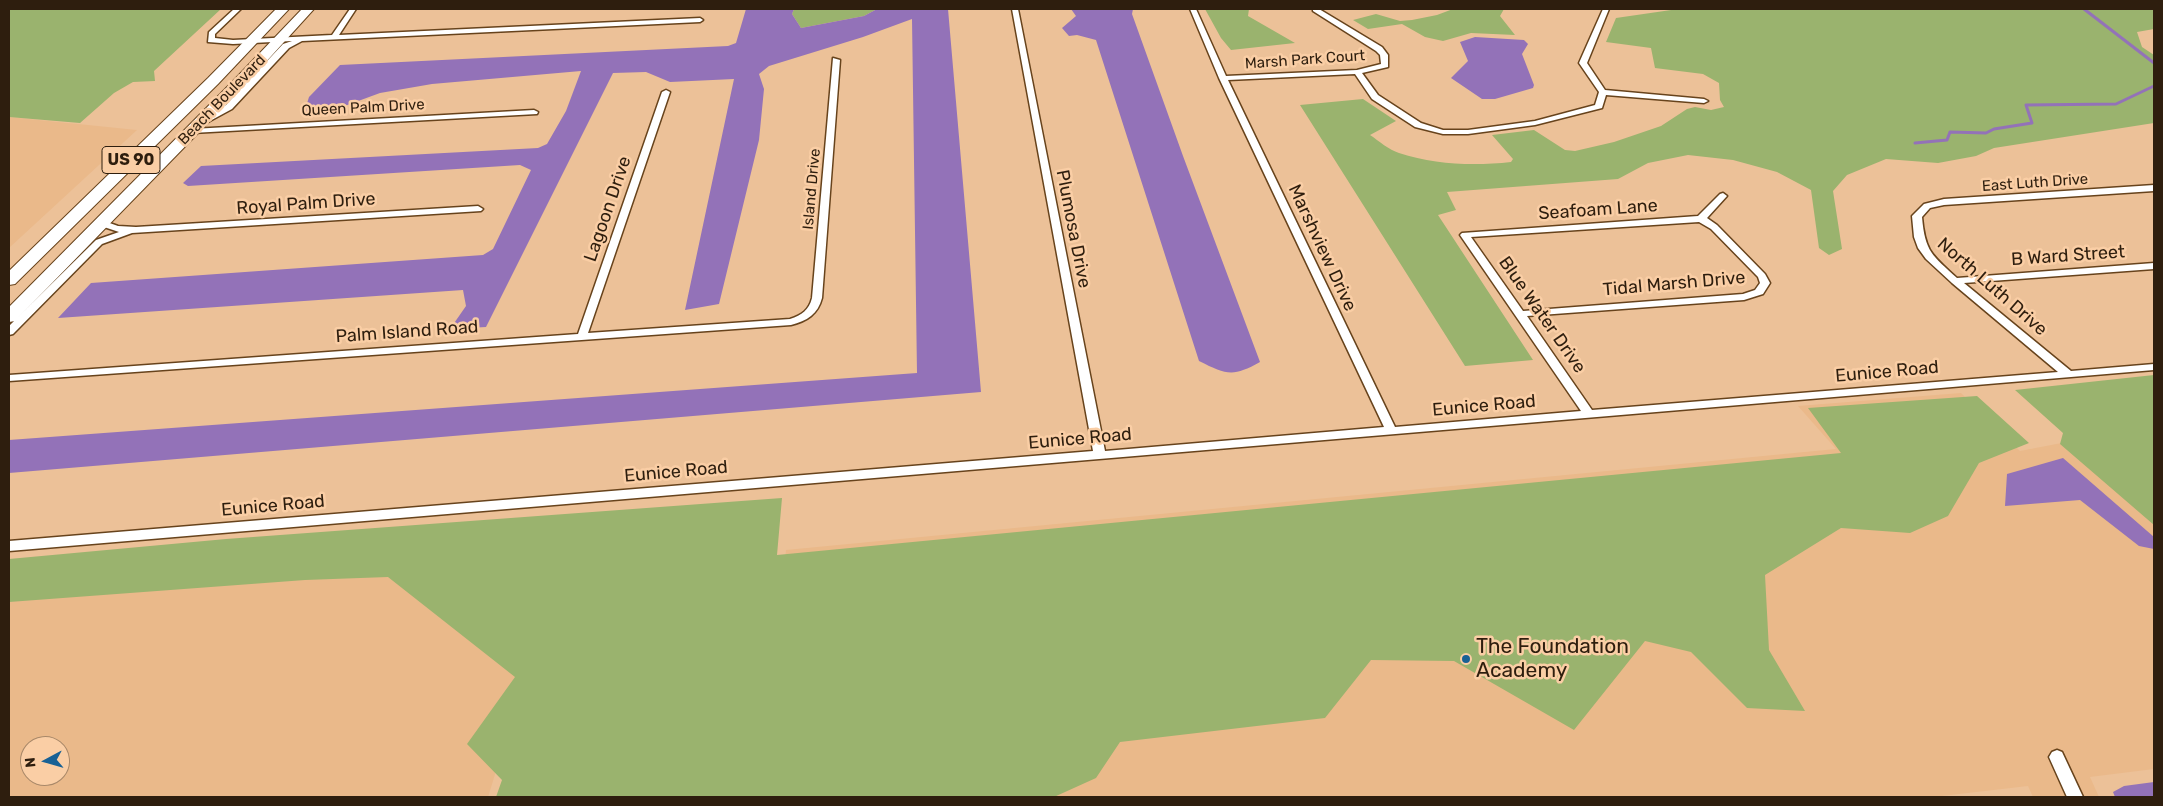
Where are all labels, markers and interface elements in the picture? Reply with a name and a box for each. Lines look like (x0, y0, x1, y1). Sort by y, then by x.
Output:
street label: Marsh Park Court (1244, 47, 1366, 73)
street label: Beach Boulevard (175, 51, 269, 149)
street label: Queen Palm Drive (301, 96, 425, 120)
road number: US 90 (102, 146, 160, 174)
street label: Island Drive (799, 148, 825, 230)
street label: Lagoon Drive (580, 153, 636, 265)
street label: Plumosa Drive (1051, 168, 1095, 290)
street label: East Luth Drive (1981, 170, 2089, 196)
street label: Marshview Drive (1283, 181, 1361, 315)
street label: Royal Palm Drive (236, 188, 376, 220)
street label: Seafoam Lane (1538, 195, 1658, 225)
street label: North Luth Drive (1933, 233, 2051, 341)
street label: B Ward Street (2010, 241, 2126, 271)
street label: Blue Water Drive (1494, 253, 1590, 377)
street label: Tidal Marsh Drive (1602, 267, 1746, 301)
street label: Palm Island Road (335, 316, 479, 348)
street label: Eunice Road (1834, 357, 1940, 387)
street label: Eunice Road (1431, 391, 1537, 421)
street label: Eunice Road (1027, 424, 1133, 454)
street label: Eunice Road (623, 457, 729, 487)
street label: Eunice Road (220, 491, 326, 521)
place label: The Foundation Academy (1476, 634, 1629, 684)
marker: The Foundation Academy (1460, 653, 1472, 665)
north arrow (20, 736, 70, 786)
text: N (22, 757, 40, 768)

